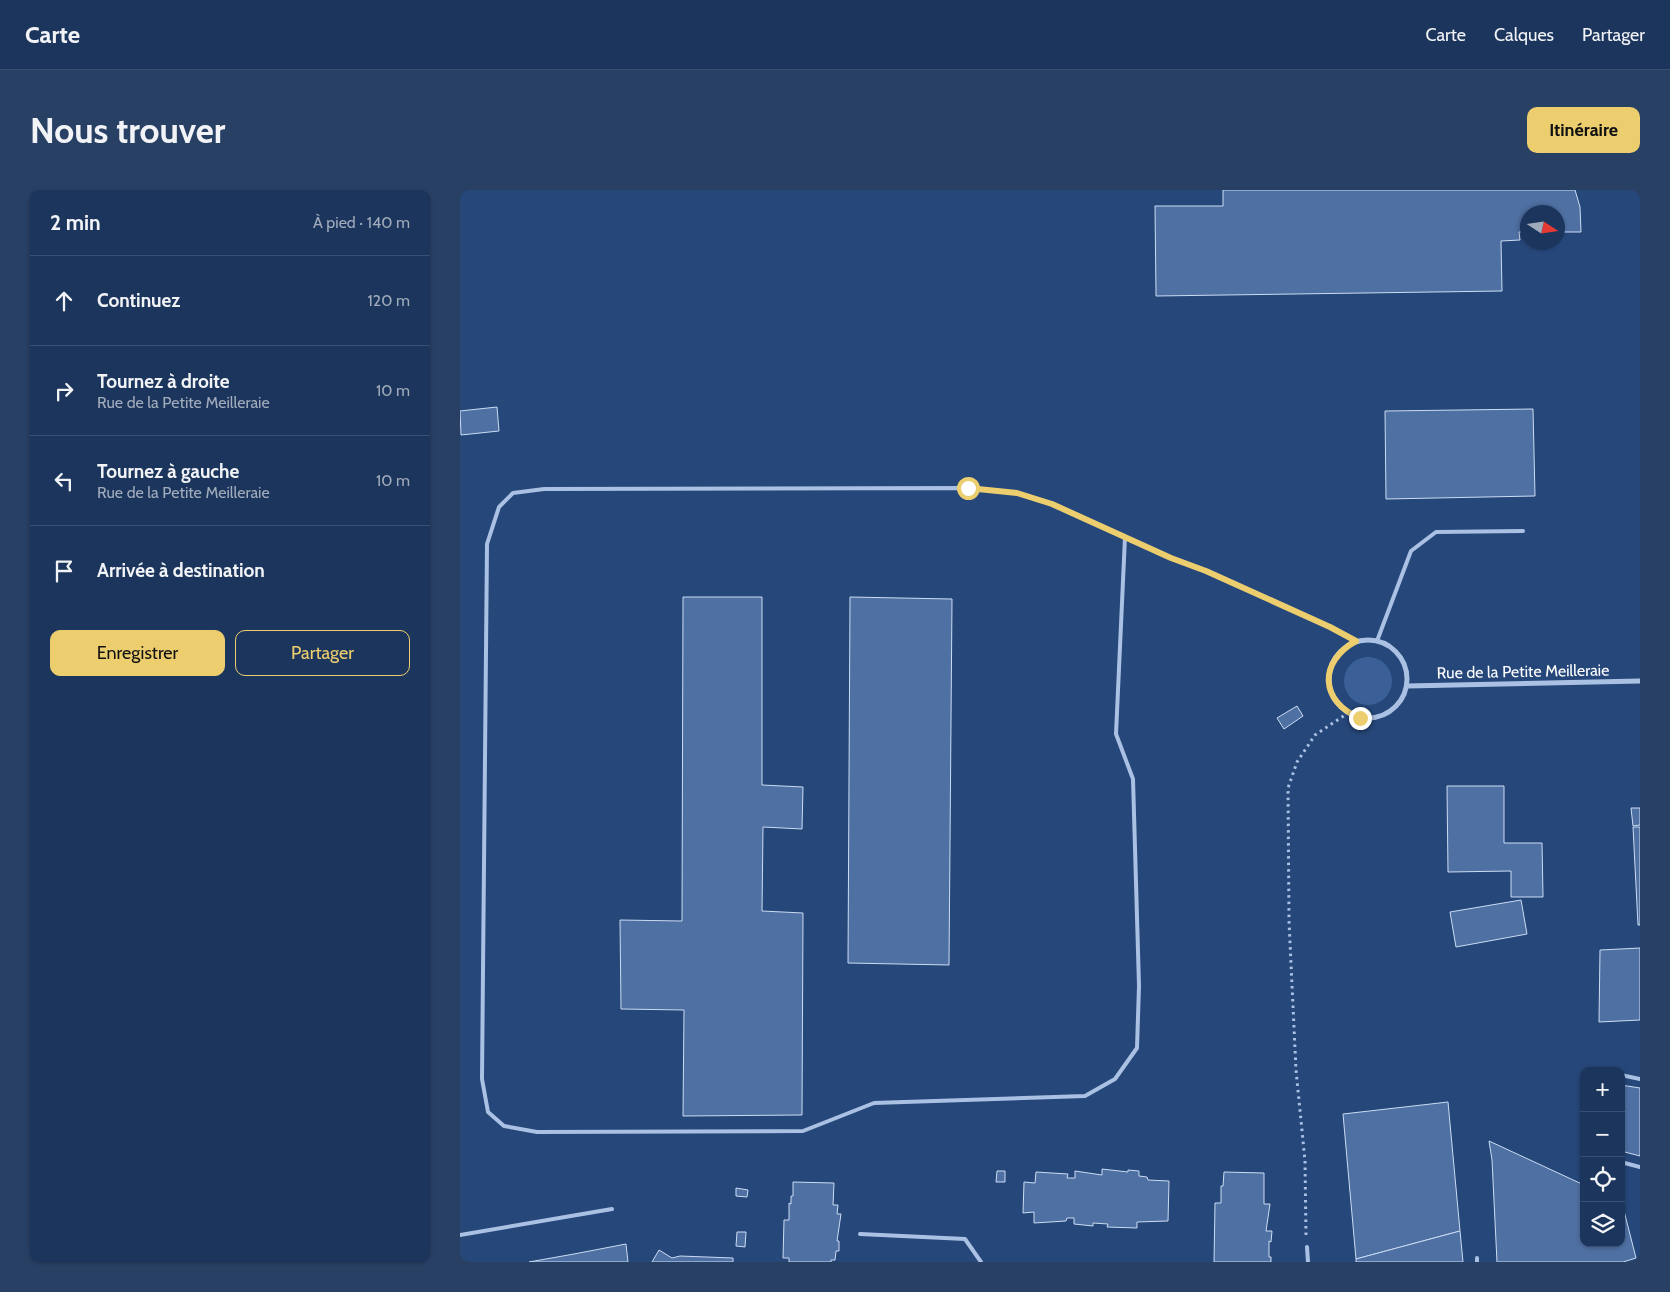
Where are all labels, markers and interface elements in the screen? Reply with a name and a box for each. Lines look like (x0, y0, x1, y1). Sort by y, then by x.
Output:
text: Carte (25, 20, 80, 49)
text: Carte (1425, 24, 1466, 46)
text: Calques (1494, 24, 1554, 46)
text: Partager (1582, 24, 1645, 46)
button: Itinéraire (1527, 107, 1640, 153)
text: Nous trouver (30, 109, 225, 152)
north arrow (1520, 205, 1565, 250)
text: 2 min (50, 210, 101, 235)
text: À pied · 140 m (313, 213, 410, 232)
icon: ahead (50, 287, 78, 315)
text: Continuez (97, 289, 180, 312)
text: 120 m (368, 291, 410, 310)
text: Tournez à droite (97, 370, 230, 393)
icon: right (50, 377, 78, 405)
text: 10 m (376, 381, 410, 400)
text: Rue de la Petite Meilleraie (97, 393, 270, 412)
text: Tournez à gauche (97, 460, 239, 483)
icon: left (50, 467, 78, 495)
text: 10 m (376, 471, 410, 490)
route start (957, 477, 980, 500)
text: Rue de la Petite Meilleraie (97, 483, 270, 502)
icon: arrive (50, 557, 78, 585)
text: Arrivée à destination (97, 559, 265, 582)
button: Enregistrer (50, 630, 225, 676)
button: Partager (235, 630, 410, 676)
street label: Rue de la Petite Meilleraie (1437, 660, 1609, 683)
route end (1349, 707, 1372, 730)
map controls (1580, 1067, 1625, 1247)
button: + (1580, 1067, 1625, 1112)
button: − (1580, 1112, 1625, 1157)
button: locate (1580, 1157, 1625, 1202)
button: layers (1580, 1202, 1625, 1247)

